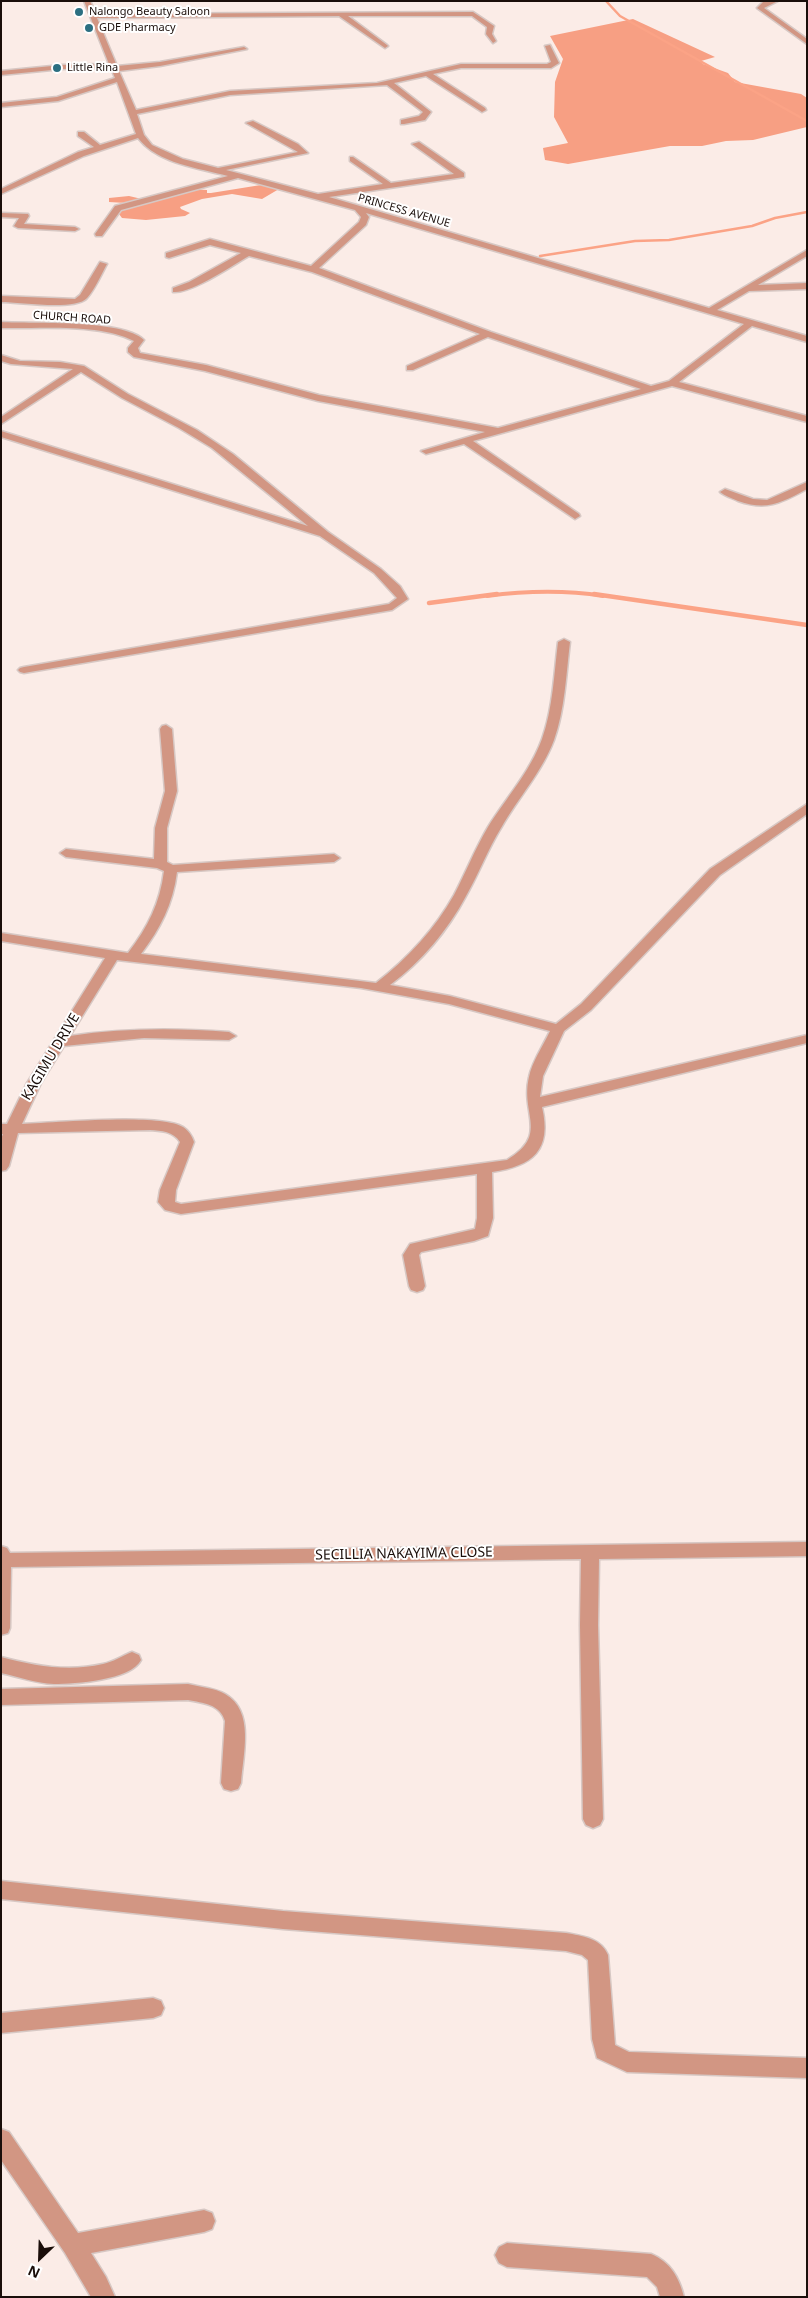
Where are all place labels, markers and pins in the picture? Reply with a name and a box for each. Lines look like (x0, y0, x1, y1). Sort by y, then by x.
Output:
place label: Nalongo Beauty Saloon (89, 5, 210, 19)
marker: Nalongo Beauty Saloon (73, 6, 85, 18)
place label: GDE Pharmacy (99, 21, 176, 35)
marker: GDE Pharmacy (83, 22, 95, 34)
place label: Little Rina (67, 61, 118, 75)
marker: Little Rina (51, 62, 63, 74)

